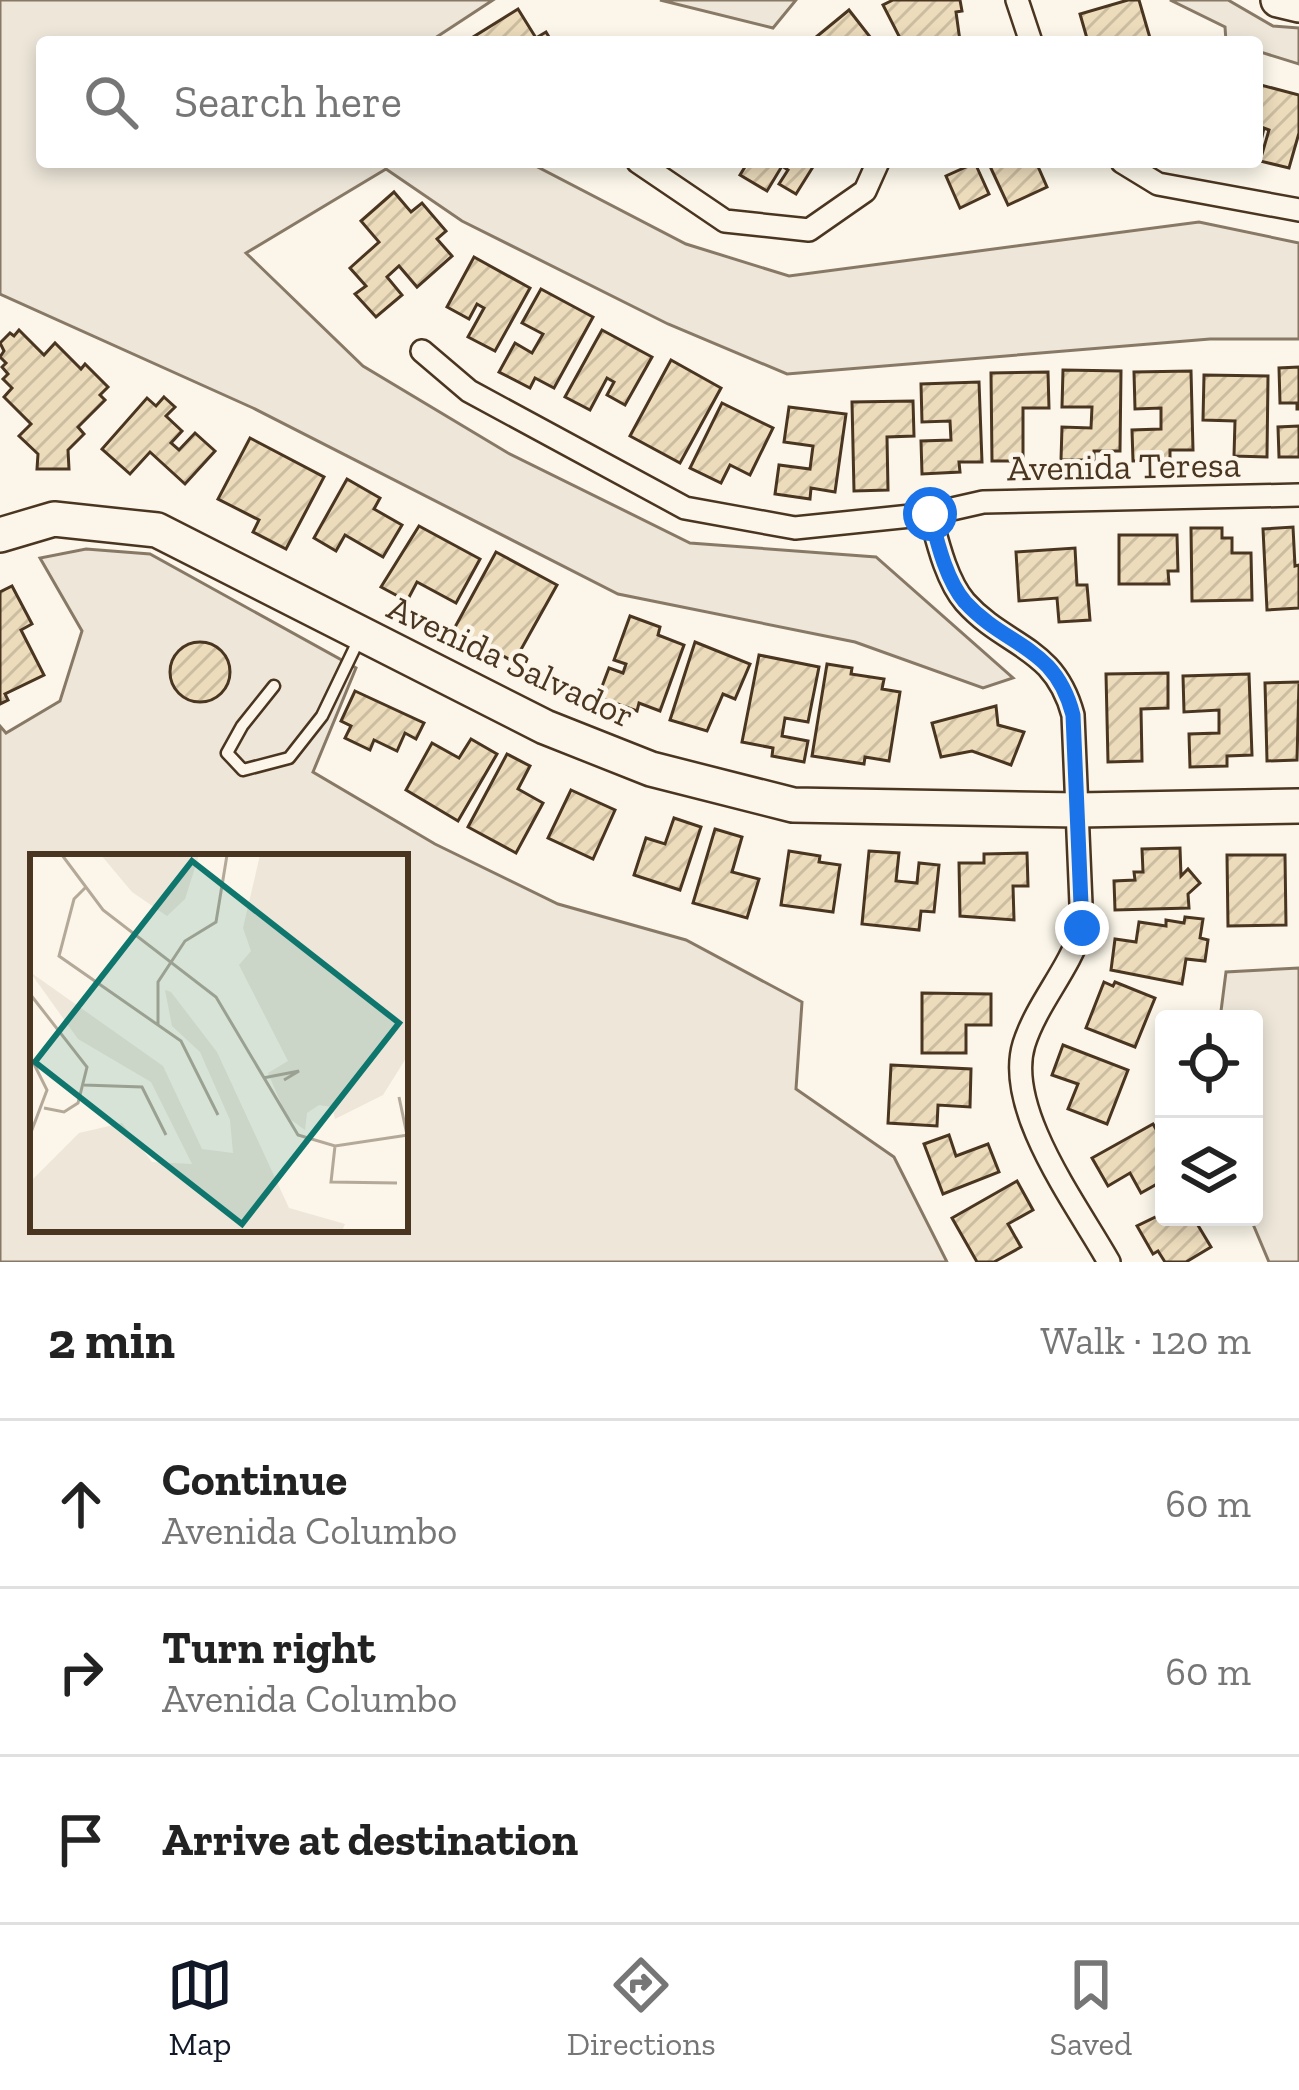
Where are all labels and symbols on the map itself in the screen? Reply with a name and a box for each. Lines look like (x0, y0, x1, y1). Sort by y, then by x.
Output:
street label: Avenida Teresa (1007, 442, 1241, 490)
route start (903, 487, 957, 541)
street label: Avenida Salvador (381, 585, 641, 737)
inset map (30, 854, 408, 1232)
route end (1055, 901, 1109, 955)

